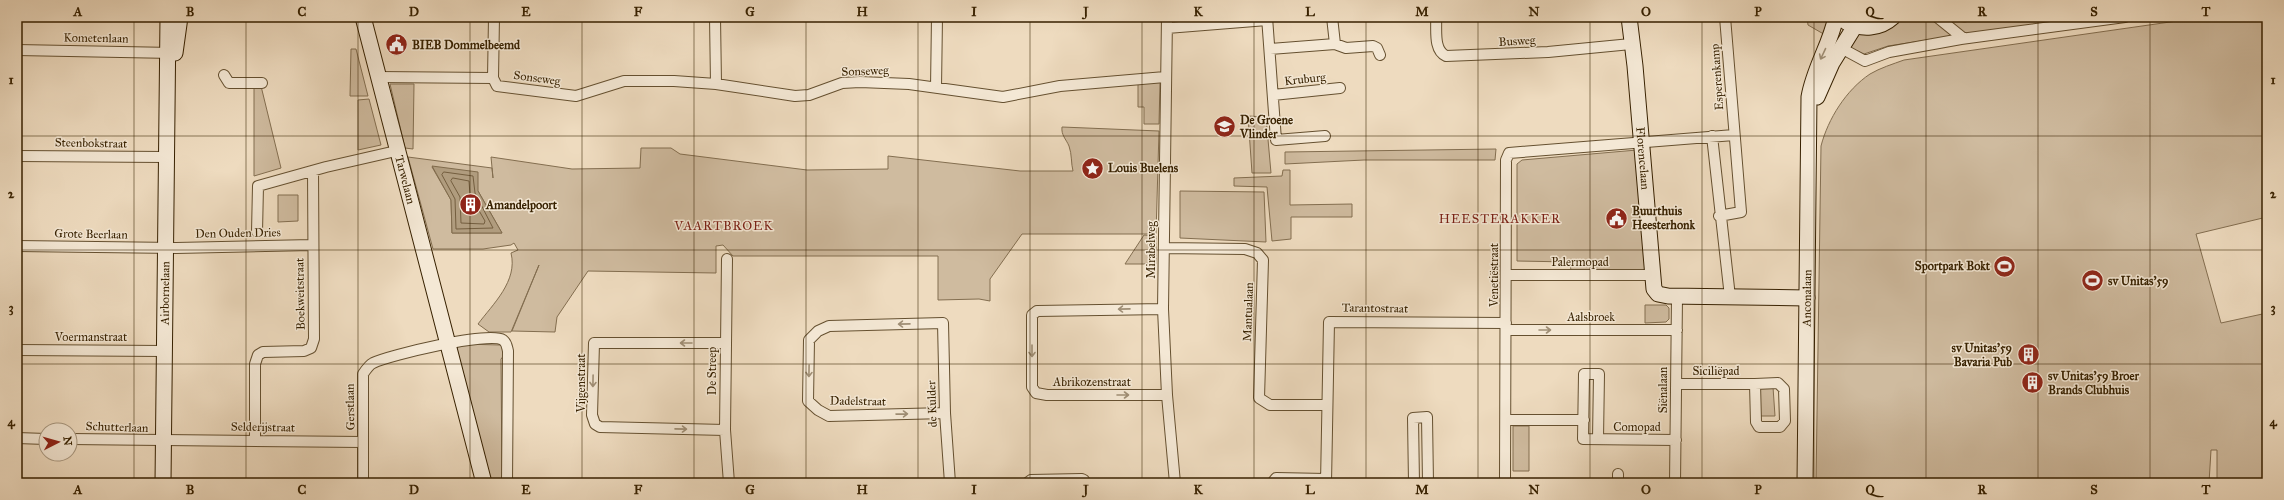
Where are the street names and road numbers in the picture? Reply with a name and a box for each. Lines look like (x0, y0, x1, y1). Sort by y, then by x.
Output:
street label: Kometenlaan (63, 30, 129, 46)
street label: Busweg (1498, 33, 1536, 50)
street label: Esperenkamp (1708, 43, 1726, 111)
street label: Sonseweg (841, 63, 889, 80)
street label: Sonseweg (512, 68, 562, 89)
street label: Kruburg (1284, 70, 1327, 89)
street label: Florencelaan (1633, 126, 1653, 191)
street label: Steenbokstraat (55, 135, 128, 151)
street label: Tarwelaan (392, 154, 418, 206)
street label: Mirabelweg (1144, 221, 1159, 279)
street label: Den Ouden Dries (195, 225, 281, 241)
street label: Grote Beerlaan (54, 226, 128, 242)
street label: Venetiëstraat (1487, 242, 1501, 308)
street label: Palermopad (1551, 255, 1609, 269)
street label: Boekweitstraat (292, 257, 308, 330)
street label: Airbornelaan (158, 261, 172, 326)
street label: Anconalaan (1800, 269, 1814, 328)
street label: Mantualaan (1240, 282, 1256, 342)
street label: Tarantostraat (1342, 300, 1409, 316)
street label: Aalsbroek (1566, 310, 1615, 324)
street label: Voermanstraat (54, 330, 128, 344)
street label: De Streep (705, 347, 719, 395)
street label: Vijgenstraat (574, 353, 589, 414)
street label: Siciliëpad (1692, 364, 1740, 378)
street label: Siënalaan (1656, 366, 1670, 413)
street label: Abrikozenstraat (1052, 375, 1132, 389)
street label: de Kulder (924, 380, 940, 428)
street label: Gerstlaan (343, 383, 357, 431)
street label: Dadelstraat (830, 394, 887, 409)
street label: Schutterlaan (85, 419, 149, 435)
street label: Selderijstraat (231, 419, 296, 435)
street label: Comopad (1613, 420, 1661, 434)

